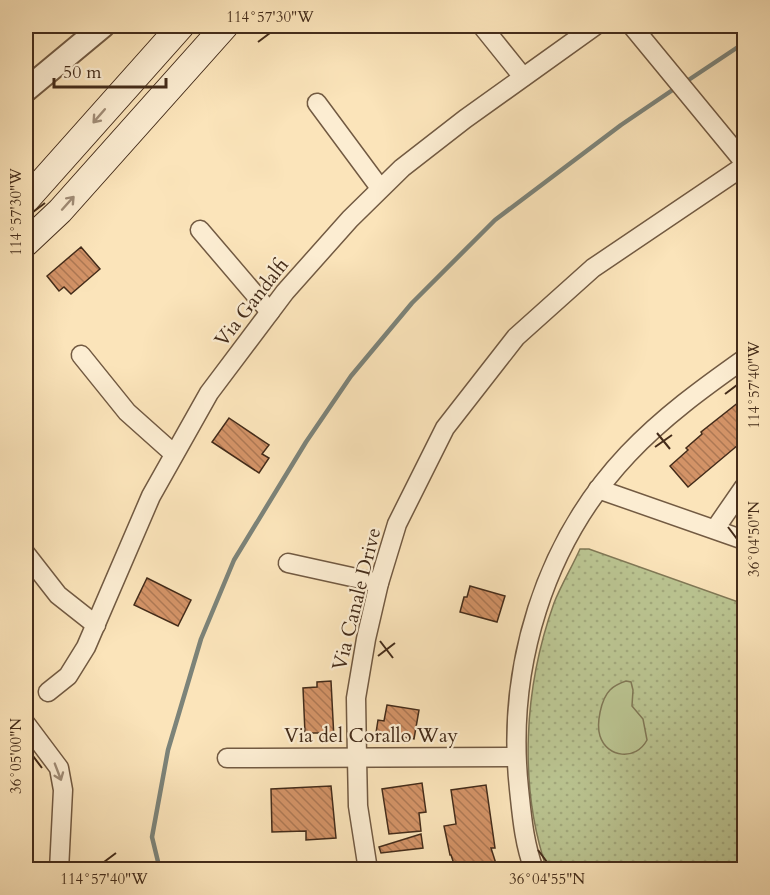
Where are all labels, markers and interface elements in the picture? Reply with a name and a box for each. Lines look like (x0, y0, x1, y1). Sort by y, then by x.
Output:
text: 114°57'30"W (226, 7, 314, 27)
scale bar (54, 51, 166, 89)
text: 50 m (63, 60, 102, 85)
one-way arrow (92, 108, 106, 123)
text: 114°57'30"W (6, 168, 26, 256)
one-way arrow (61, 196, 75, 211)
street label: Via Gandalfi (208, 252, 295, 352)
text: 114°57'40"W (744, 341, 764, 429)
text: 36°04'50"N (744, 501, 764, 577)
street label: Via Canale Drive (326, 525, 387, 673)
text: 36°05'00"N (6, 718, 26, 794)
street label: Via del Corallo Way (284, 722, 459, 749)
one-way arrow (53, 762, 64, 781)
text: 114°57'40"W (60, 869, 148, 889)
text: 36°04'55"N (509, 869, 585, 889)

